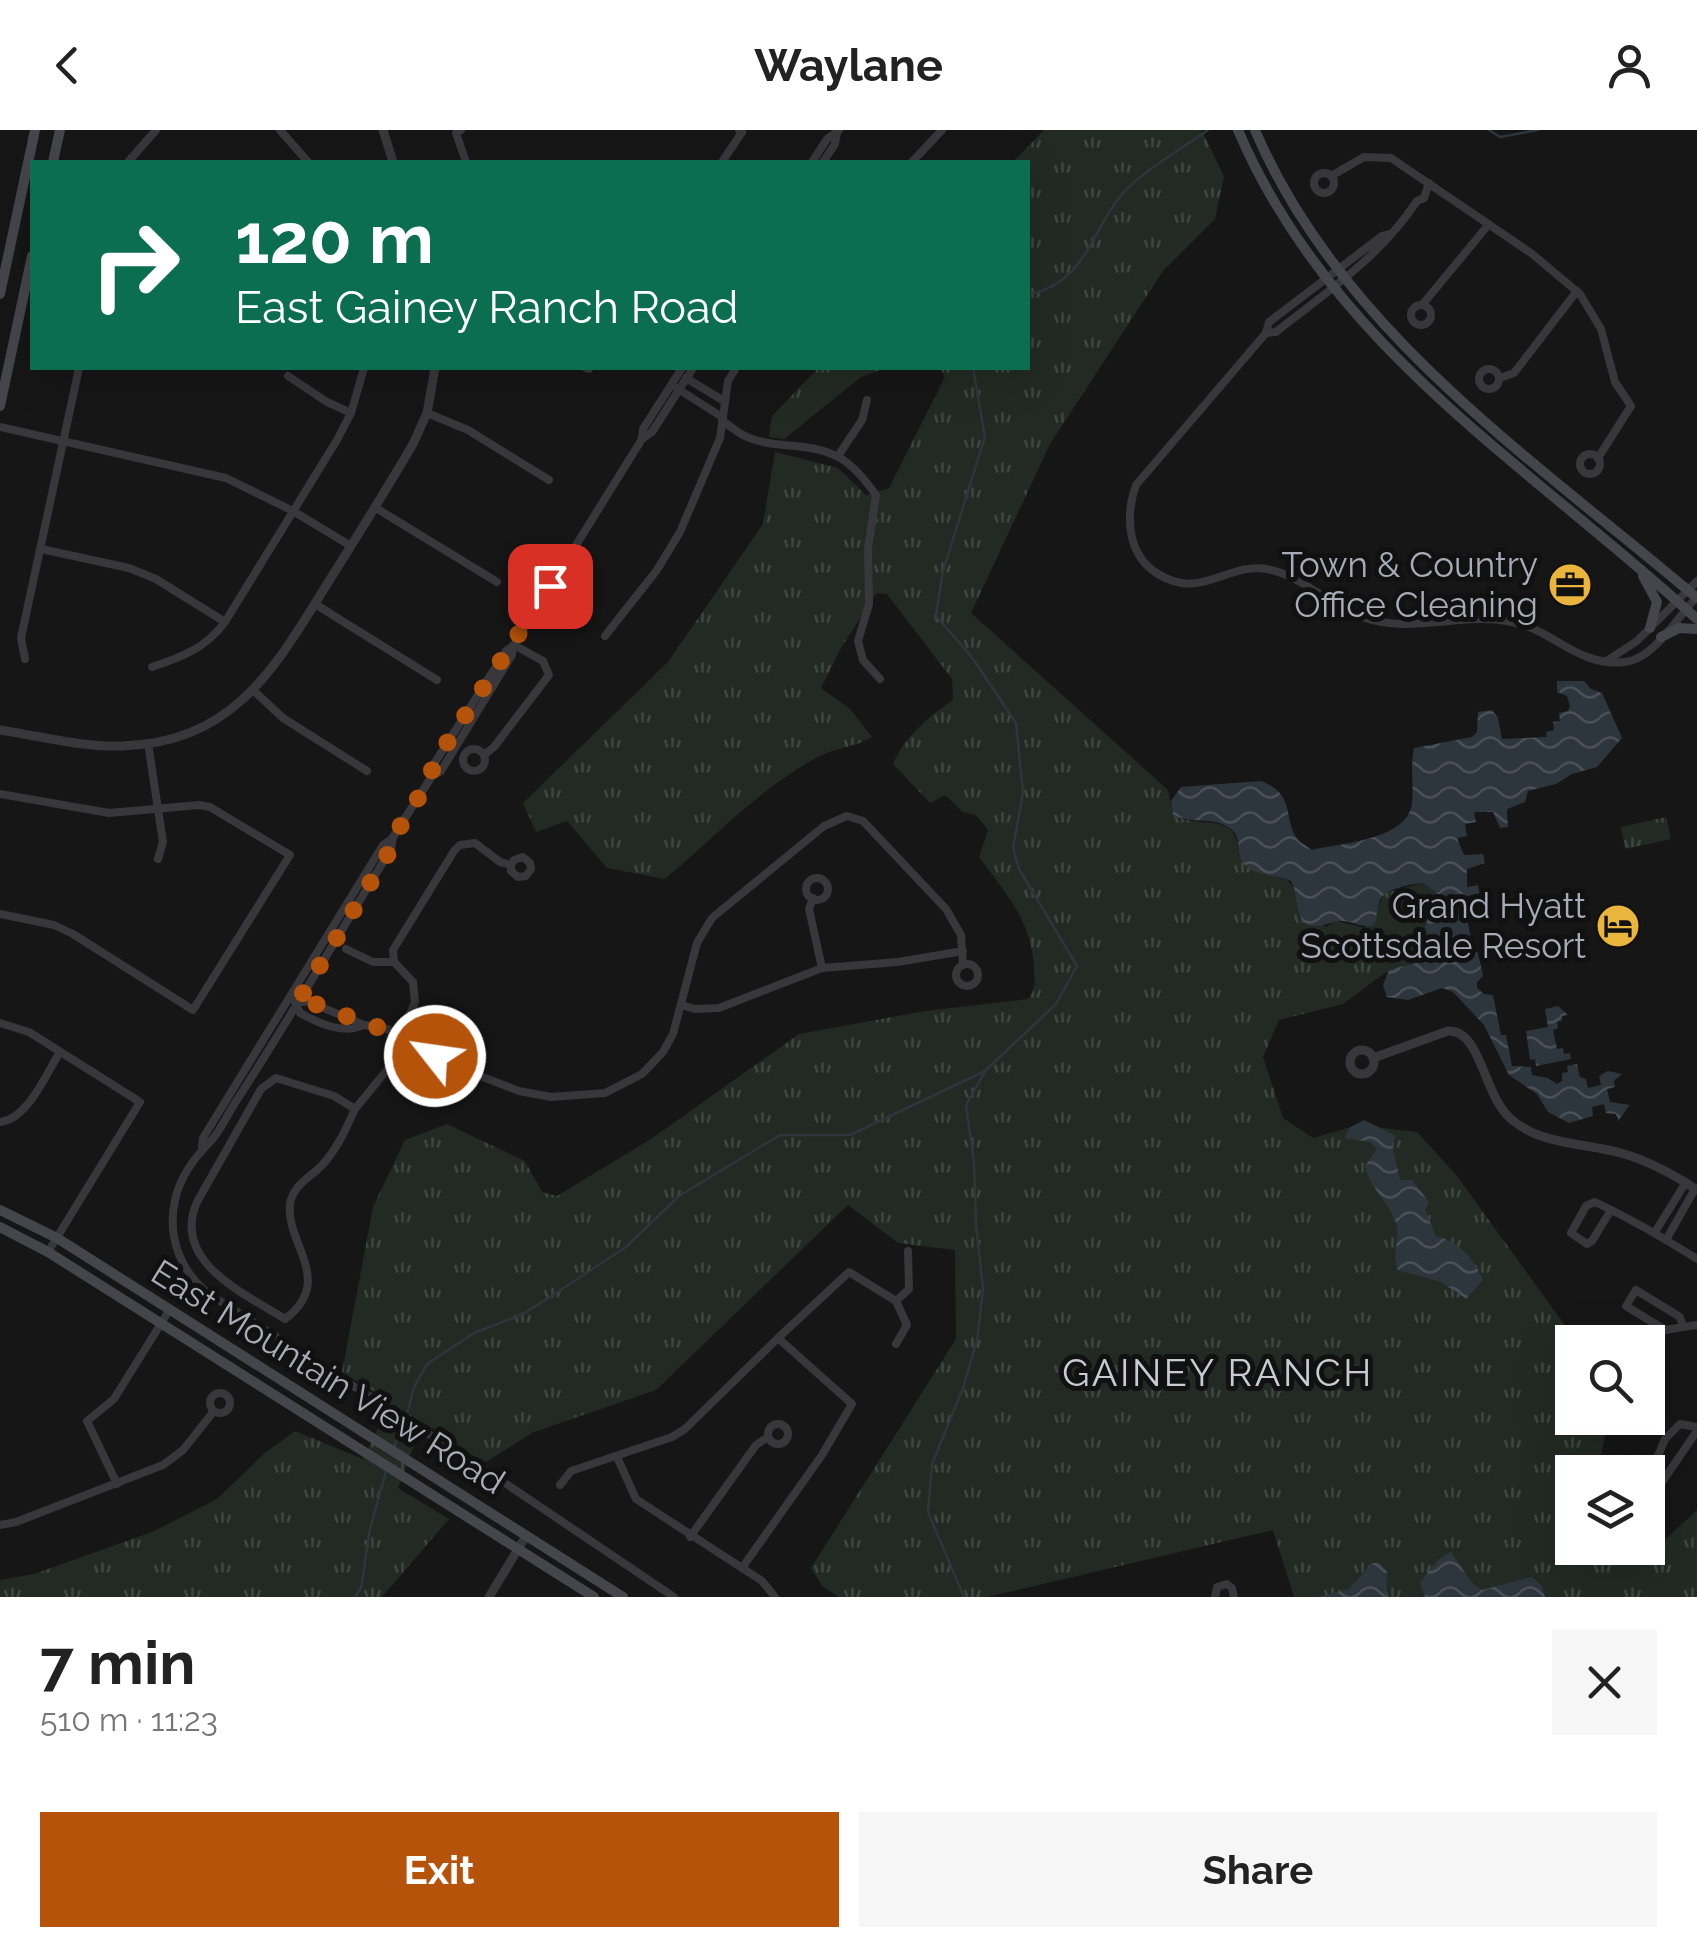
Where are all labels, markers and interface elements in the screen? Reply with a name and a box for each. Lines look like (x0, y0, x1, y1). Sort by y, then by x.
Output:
icon: back (40, 38, 95, 93)
icon: person (1602, 38, 1657, 93)
text: Waylane (754, 39, 943, 92)
text: 120 m (235, 197, 434, 279)
icon: right (70, 200, 200, 330)
text: East Gainey Ranch Road (235, 281, 738, 334)
pin (508, 544, 593, 629)
place label: Town & Country Office Cleaning (1281, 544, 1538, 625)
icon: arrive (523, 559, 578, 614)
office icon: Town & Country Office Cleaning (1547, 562, 1593, 608)
place label: Grand Hyatt Scottsdale Resort (1300, 885, 1586, 966)
hotel icon: Grand Hyatt Scottsdale Resort (1595, 903, 1641, 949)
position arrow (383, 1004, 487, 1108)
street label: East Mountain View Road (144, 1251, 512, 1502)
map controls (1555, 1325, 1665, 1565)
button: search (1555, 1325, 1665, 1435)
district label: GAINEY RANCH (1062, 1350, 1374, 1395)
button: layers (1555, 1455, 1665, 1565)
text: 7 min (40, 1628, 195, 1698)
button: close (1552, 1630, 1657, 1735)
text: 510 m · 11:23 (40, 1701, 218, 1738)
button: Exit (40, 1812, 839, 1927)
button: Share (859, 1812, 1657, 1927)

